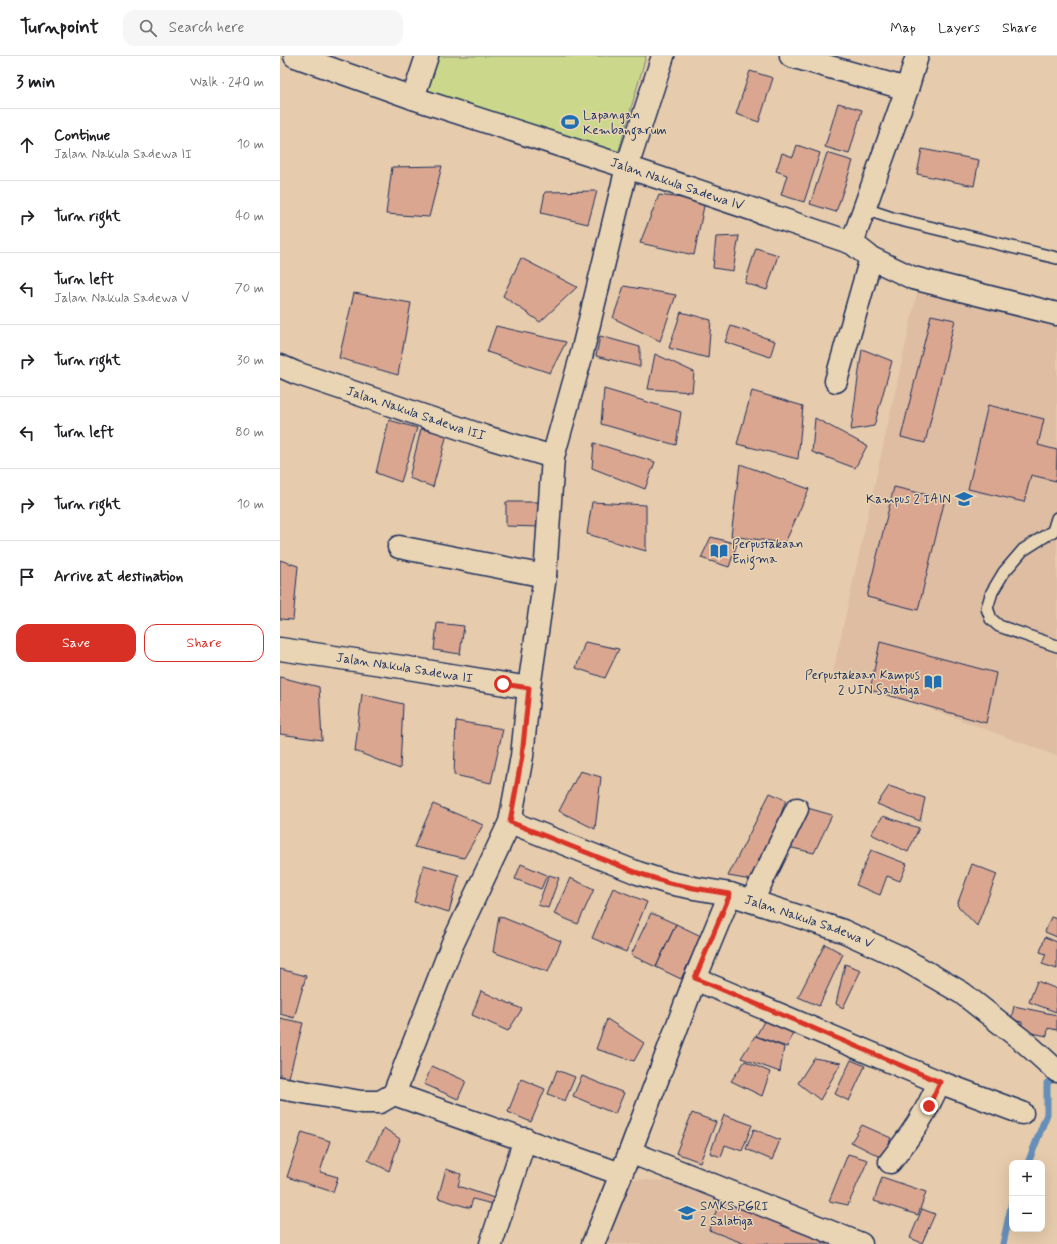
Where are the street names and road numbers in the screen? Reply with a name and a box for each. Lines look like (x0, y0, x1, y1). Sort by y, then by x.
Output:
street label: Jalan Nakula Sadewa IV (608, 154, 747, 215)
street label: Jalan Nakula Sadewa III (344, 382, 488, 445)
street label: Jalan Nakula Sadewa II (335, 649, 474, 687)
street label: Jalan Nakula Sadewa V (742, 891, 877, 953)

